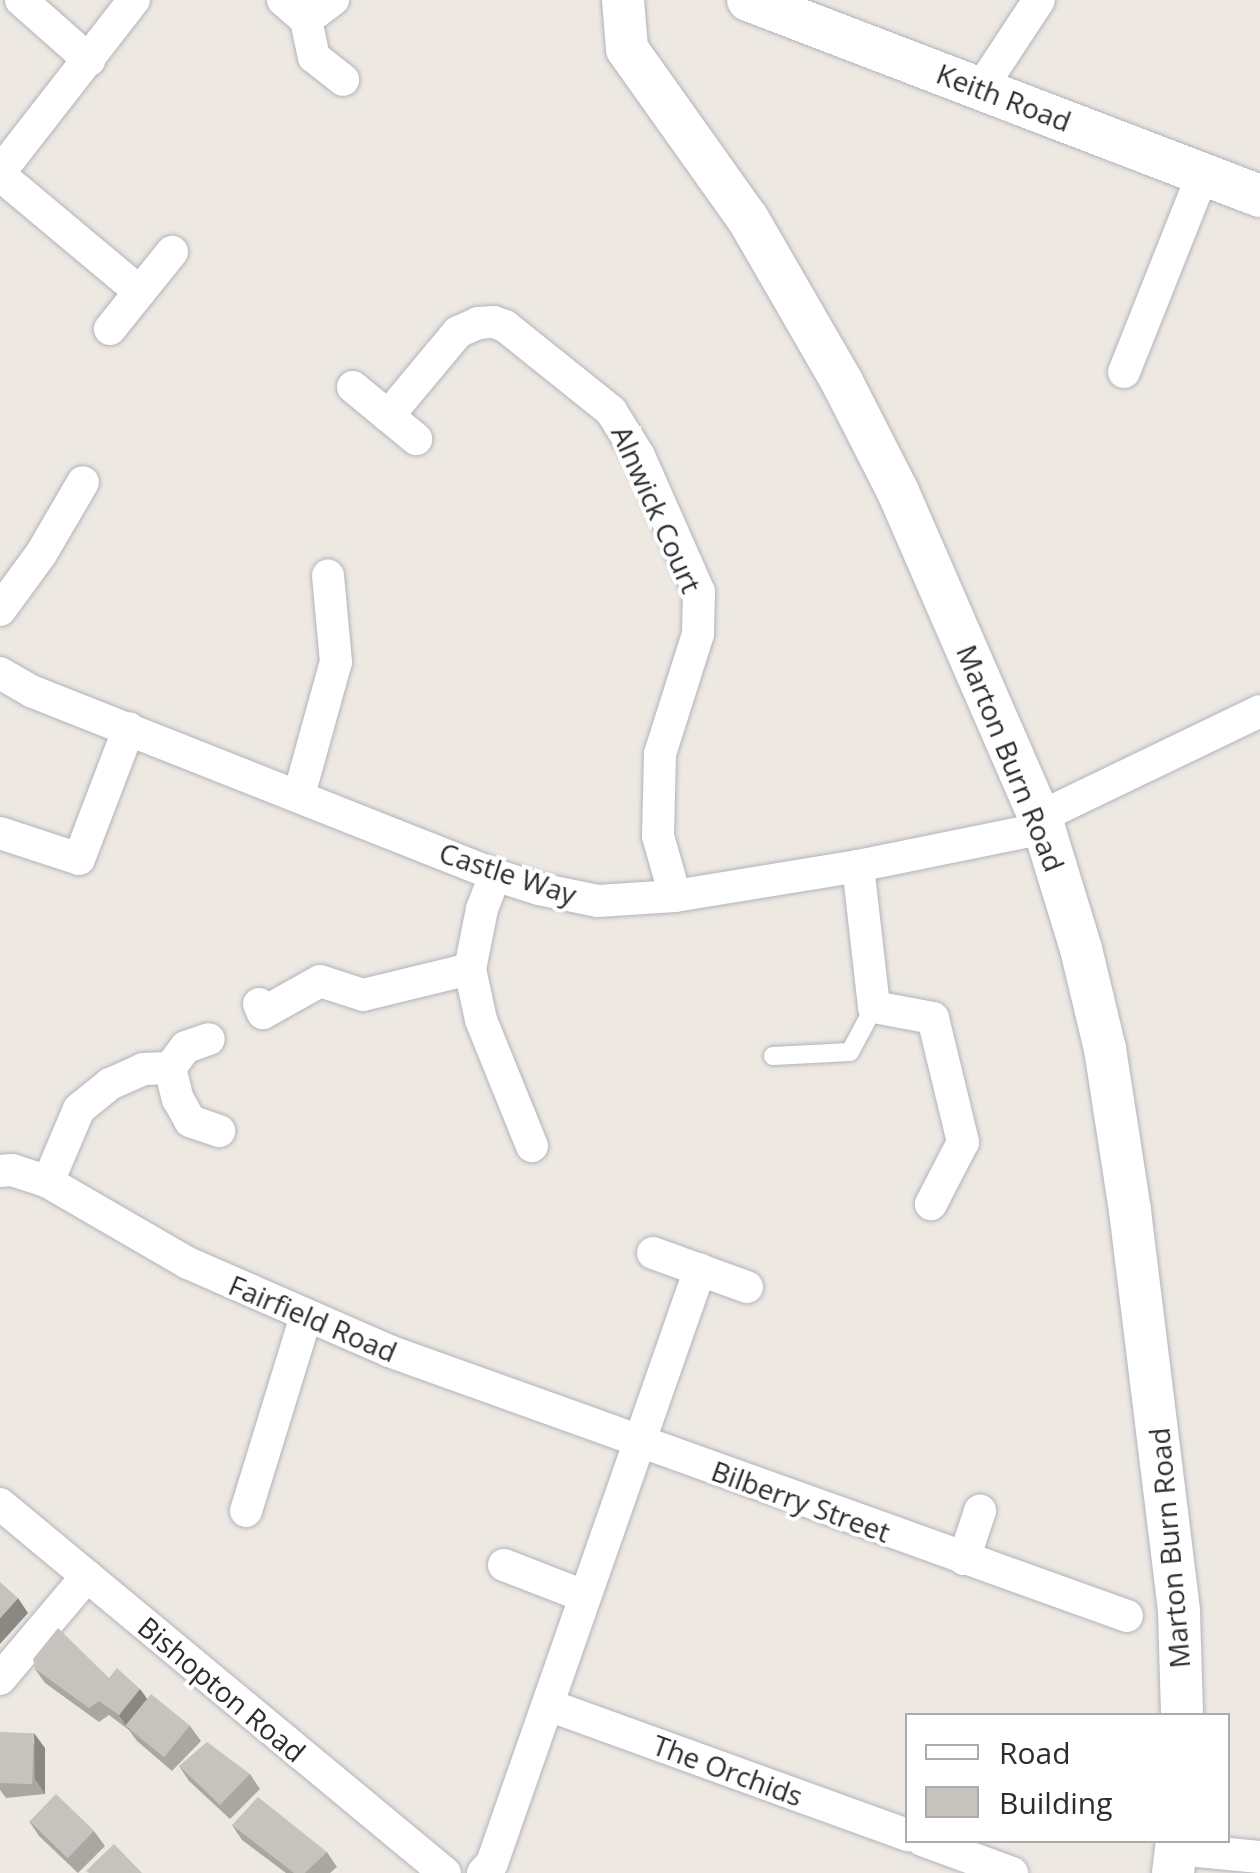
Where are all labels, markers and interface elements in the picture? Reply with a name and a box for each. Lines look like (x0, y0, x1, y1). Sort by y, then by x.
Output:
street label: Keith Road (932, 56, 1076, 138)
street label: Alnwick Court (605, 420, 709, 598)
street label: Marton Burn Road (950, 640, 1072, 876)
street label: Castle Way (435, 835, 581, 911)
street label: Fairfield Road (224, 1268, 402, 1368)
street label: Marton Burn Road (1142, 1426, 1196, 1670)
street label: Bilberry Street (707, 1453, 895, 1549)
street label: Bishopton Road (132, 1609, 312, 1769)
legend (905, 1713, 1230, 1843)
street label: The Orchids (649, 1727, 807, 1813)
text: Road (999, 1732, 1071, 1773)
text: Building (999, 1782, 1113, 1823)

